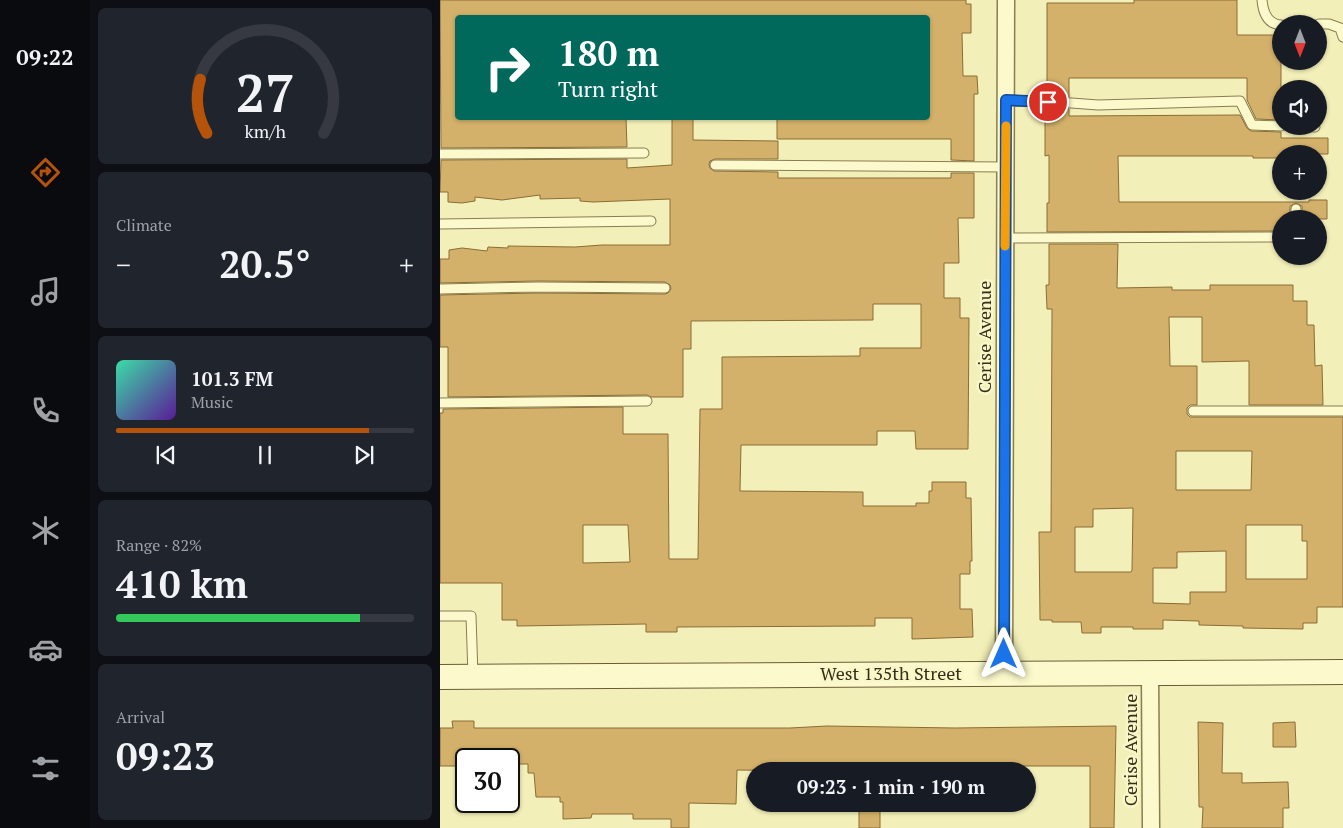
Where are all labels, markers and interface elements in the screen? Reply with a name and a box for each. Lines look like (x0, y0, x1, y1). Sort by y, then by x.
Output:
north arrow (1272, 15, 1328, 70)
map controls (1272, 15, 1327, 265)
text: 180 m (558, 30, 659, 76)
icon: right (475, 35, 540, 100)
text: 09:22 (16, 42, 74, 71)
text: 27 (236, 58, 294, 127)
text: Turn right (558, 74, 658, 103)
button: sound (1272, 80, 1327, 135)
pin (1027, 81, 1069, 123)
icon: arrive (1034, 88, 1062, 116)
text: km/h (244, 119, 286, 143)
button: + (1272, 145, 1327, 200)
icon: directions (28, 155, 63, 190)
button: − (1272, 210, 1327, 265)
text: Climate (116, 214, 172, 236)
text: 20.5° (219, 239, 311, 289)
text: − (116, 246, 131, 283)
text: + (399, 246, 414, 283)
icon: music (28, 274, 63, 309)
street label: Cerise Avenue (972, 281, 996, 393)
text: 101.3 FM (191, 366, 273, 391)
text: Music (191, 391, 233, 413)
icon: phone (28, 393, 63, 428)
icon: previous (152, 441, 180, 469)
icon: pause (251, 441, 279, 469)
icon: next (350, 441, 378, 469)
icon: climate (28, 513, 63, 548)
text: Range · 82% (116, 534, 202, 556)
text: 410 km (116, 559, 248, 609)
position arrow (977, 627, 1029, 679)
icon: car (28, 632, 63, 667)
street label: West 135th Street (820, 661, 962, 685)
street label: Cerise Avenue (1118, 694, 1142, 806)
text: Arrival (116, 706, 165, 728)
text: 09:23 (116, 731, 215, 781)
speed limit sign: 30 (455, 748, 520, 813)
icon: filters (28, 751, 63, 786)
text: 09:23 · 1 min · 190 m (797, 774, 985, 799)

